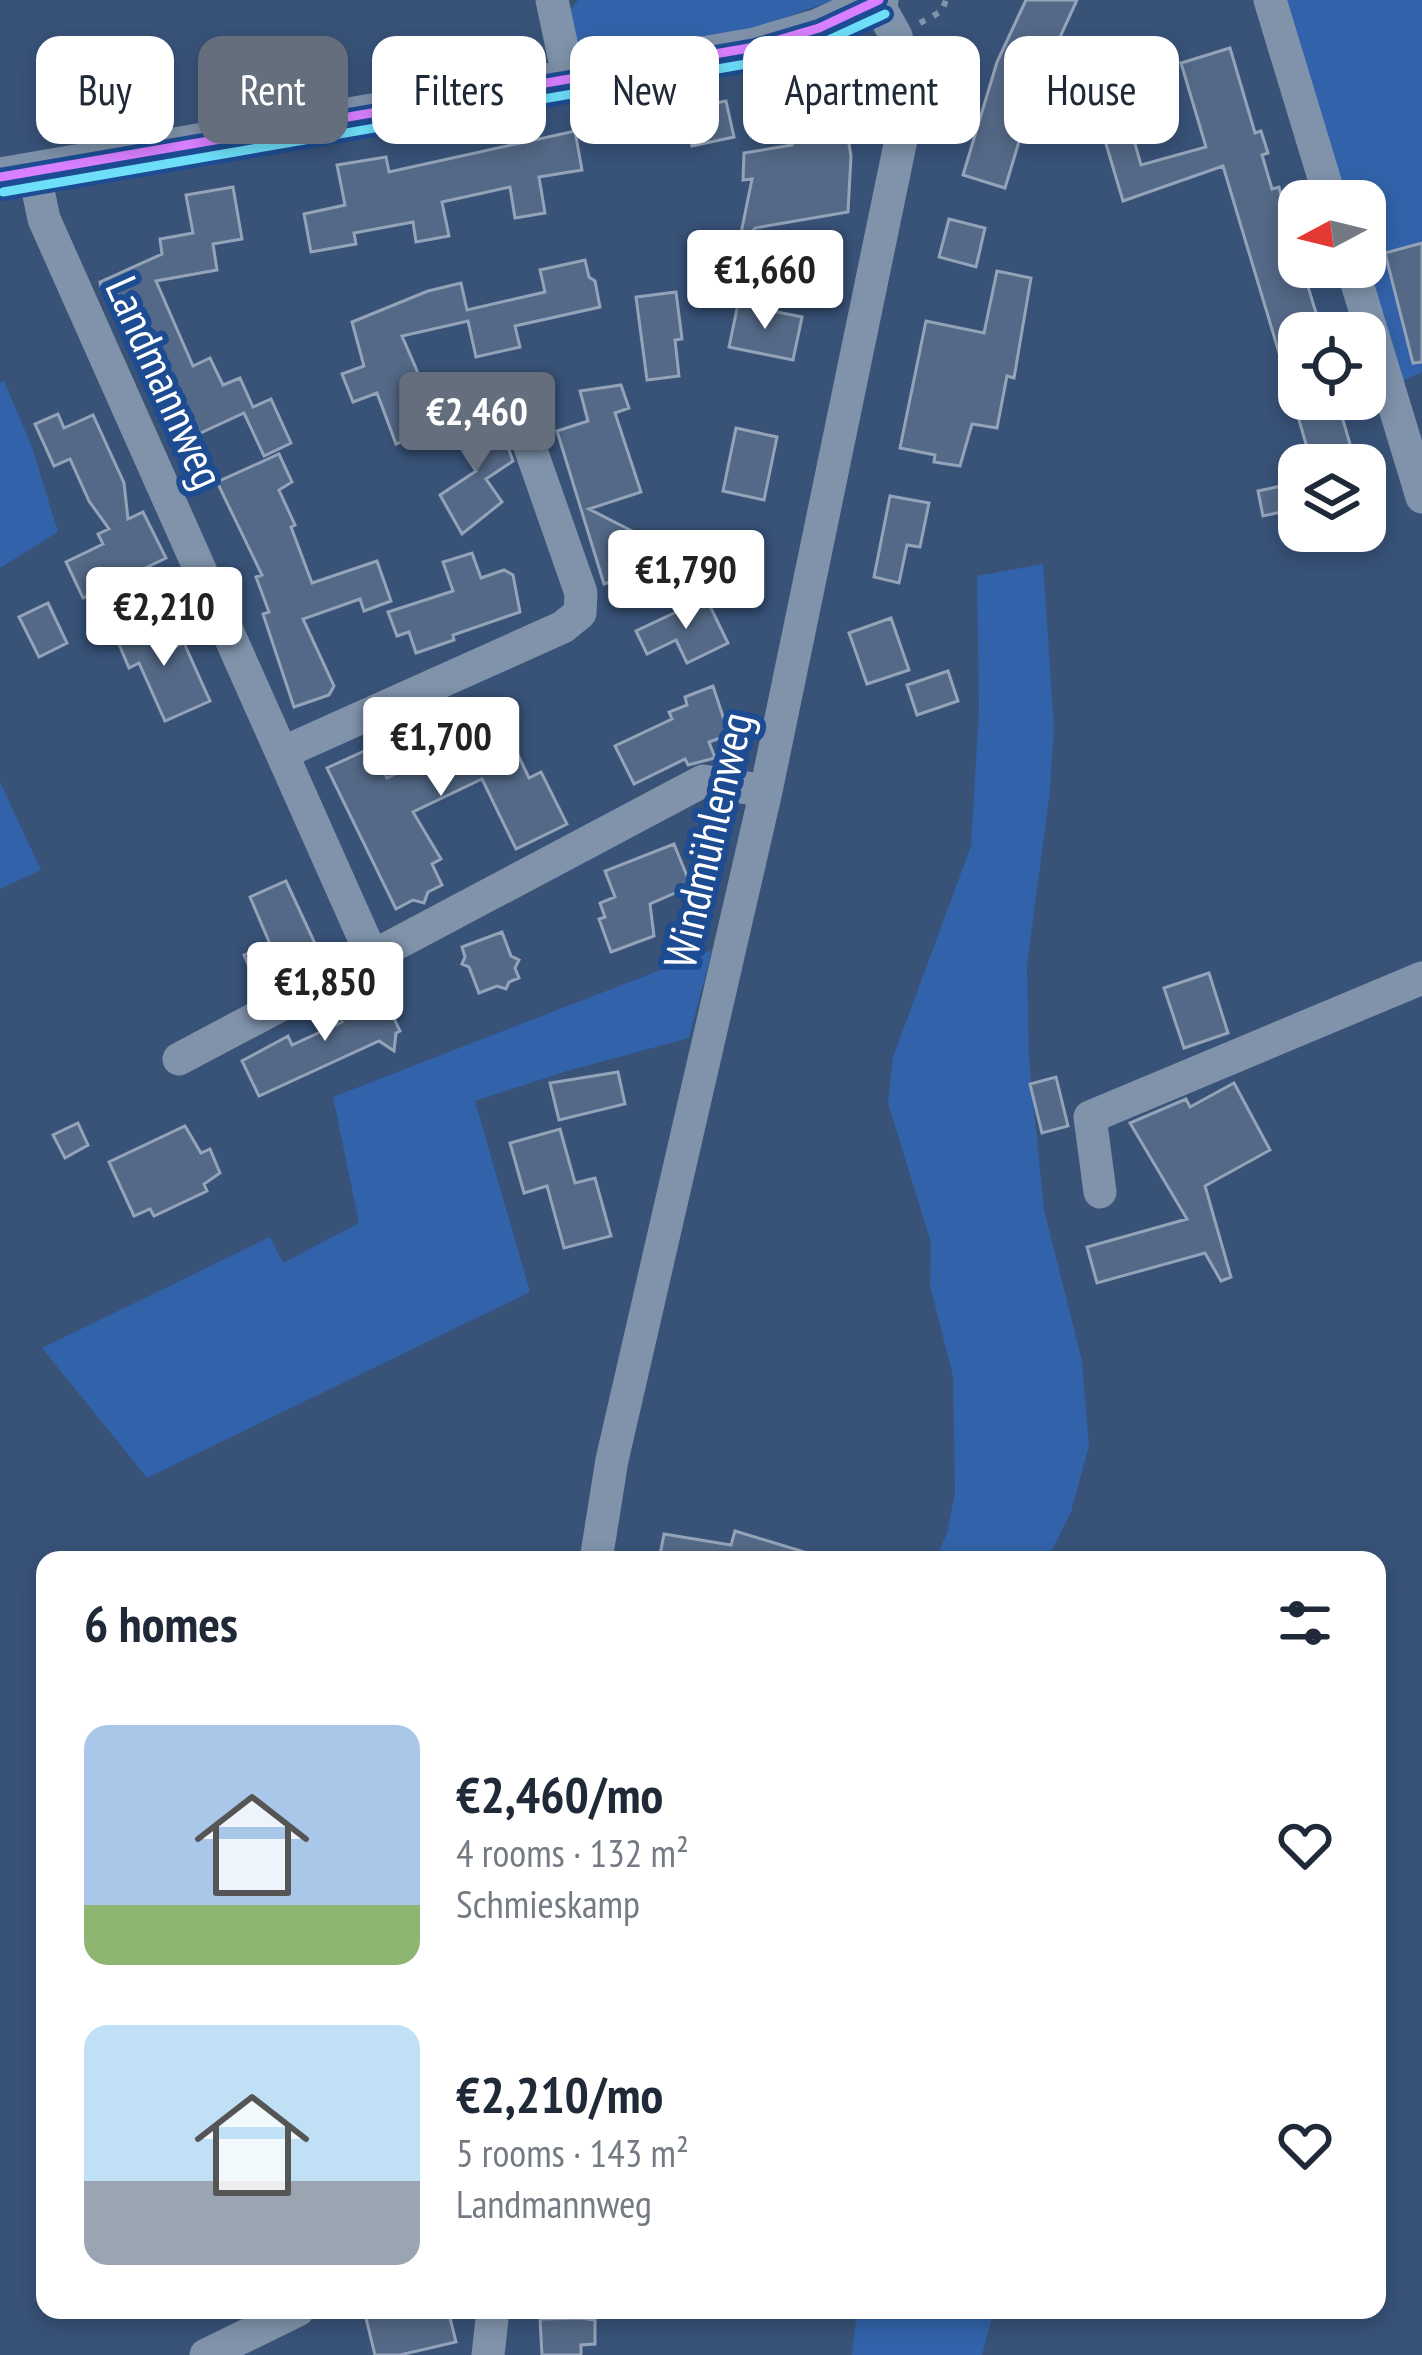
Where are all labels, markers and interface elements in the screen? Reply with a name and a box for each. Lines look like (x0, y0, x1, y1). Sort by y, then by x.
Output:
chip: Buy (36, 36, 174, 144)
chip: Rent (198, 36, 348, 144)
chip: Filters (372, 36, 546, 144)
chip: New (570, 36, 719, 144)
chip: Apartment (743, 36, 980, 144)
chip: House (1004, 36, 1179, 144)
north arrow (1278, 180, 1386, 288)
map controls (1278, 180, 1386, 552)
pin: €1,660 (667, 230, 863, 332)
text: €1,660 (714, 243, 816, 294)
street label: Landmannweg (94, 267, 238, 497)
button: locate (1278, 312, 1386, 420)
pin: €2,460 (379, 372, 575, 474)
text: €2,460 (426, 385, 528, 436)
button: layers (1278, 444, 1386, 552)
pin: €1,790 (588, 530, 784, 632)
text: €1,790 (635, 543, 737, 594)
pin: €2,210 (66, 567, 262, 669)
text: €2,210 (113, 580, 215, 631)
pin: €1,700 (343, 697, 539, 799)
street label: Windmühlenweg (649, 707, 765, 973)
text: €1,700 (390, 710, 492, 761)
pin: €1,850 (227, 942, 423, 1044)
text: €1,850 (274, 955, 376, 1006)
text: 6 homes (84, 1590, 238, 1656)
icon: filters (1272, 1590, 1338, 1656)
text: €2,460/mo (456, 1761, 663, 1827)
icon: home (180, 1773, 324, 1917)
icon: heart (1272, 1812, 1338, 1878)
text: 4 rooms · 132 m² (456, 1827, 689, 1878)
text: Schmieskamp (456, 1878, 640, 1929)
text: €2,210/mo (456, 2061, 663, 2127)
icon: home (180, 2073, 324, 2217)
icon: heart (1272, 2112, 1338, 2178)
text: 5 rooms · 143 m² (456, 2127, 689, 2178)
text: Landmannweg (456, 2178, 652, 2229)

